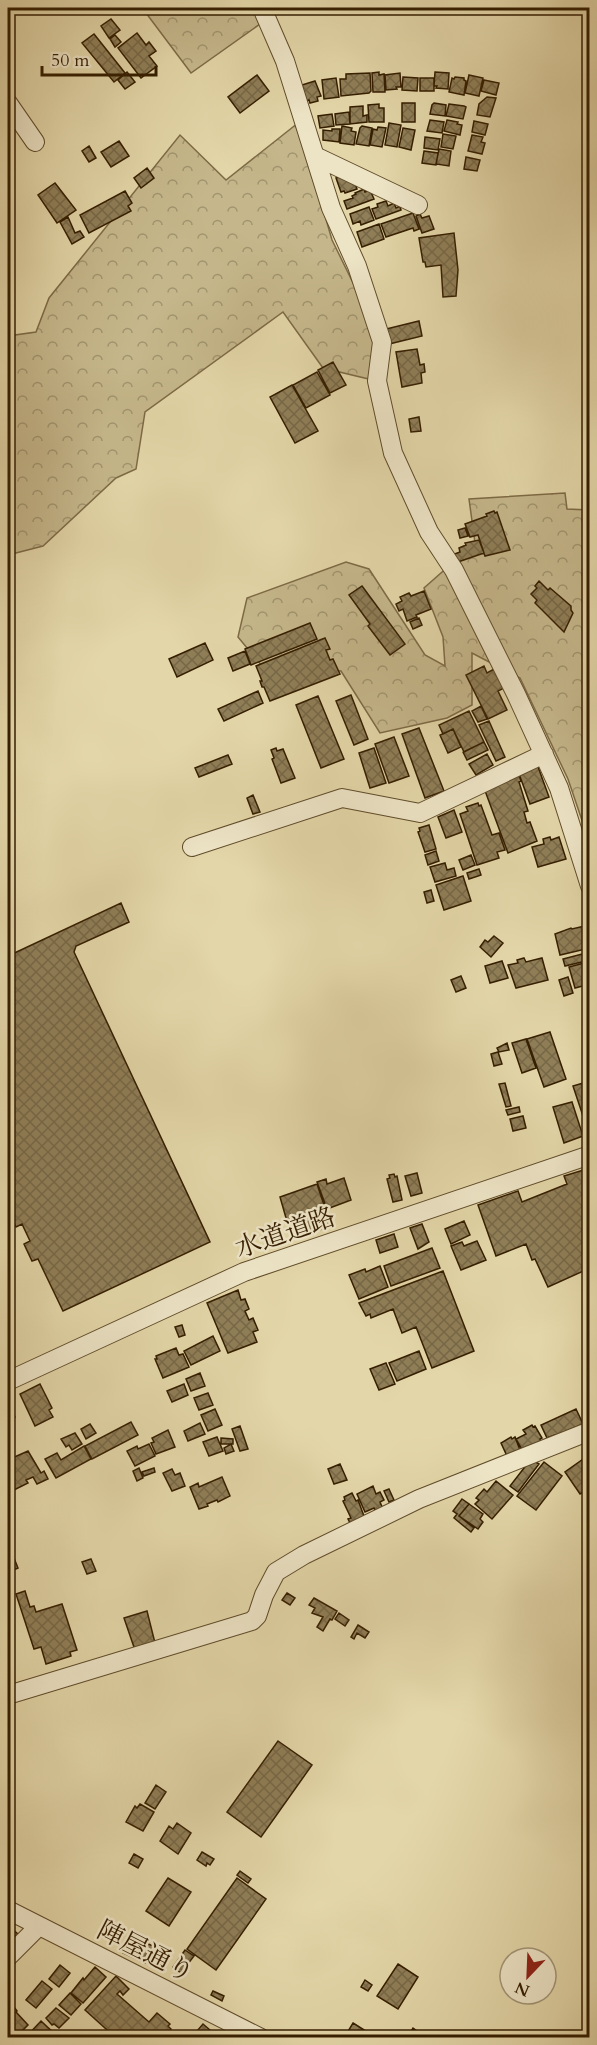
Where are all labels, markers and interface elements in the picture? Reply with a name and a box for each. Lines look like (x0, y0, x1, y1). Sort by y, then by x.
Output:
scale bar (42, 39, 156, 77)
text: 50 m (51, 48, 90, 73)
street label: 水道道路 (230, 1199, 340, 1266)
street label: 陣屋通り (91, 1912, 200, 1991)
north arrow (498, 1946, 558, 2006)
text: N (512, 1976, 533, 2002)

